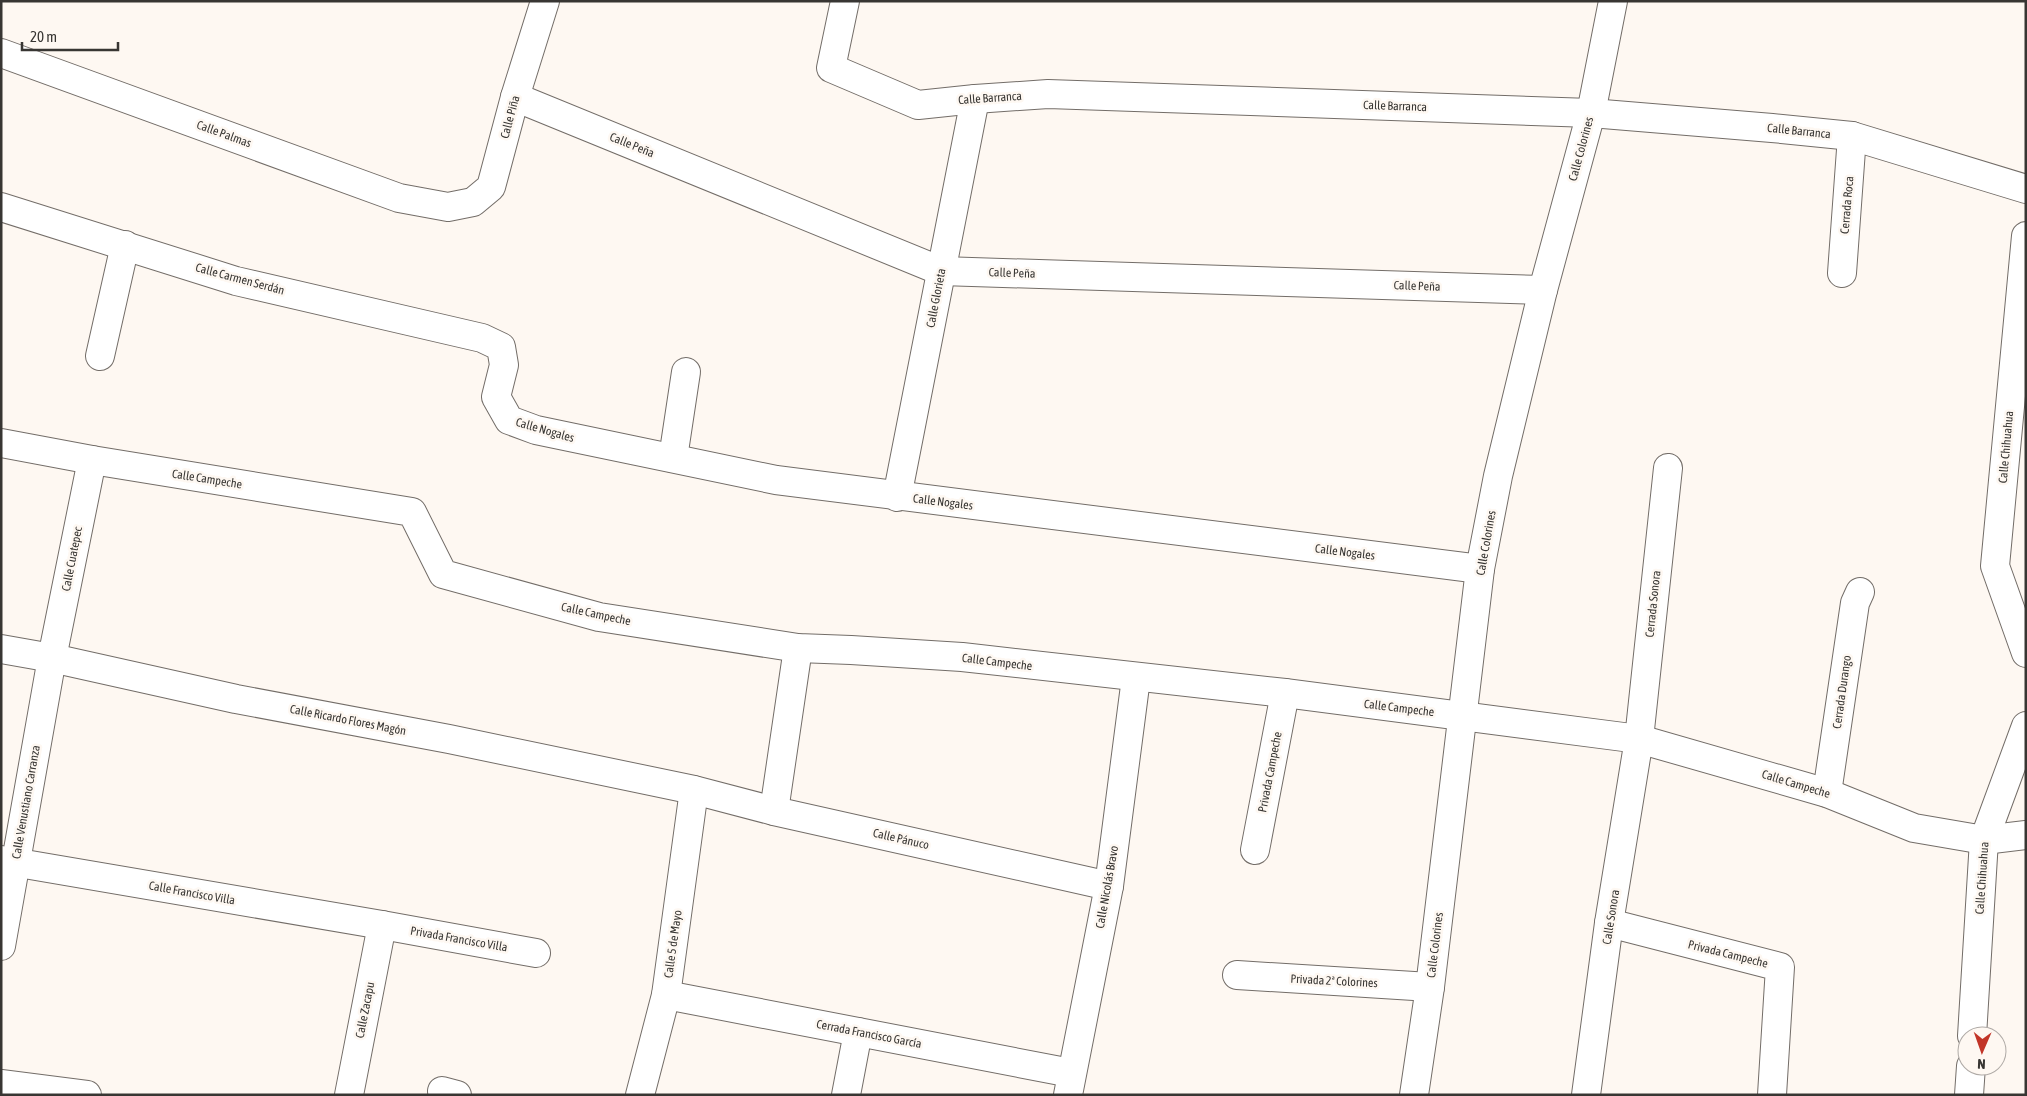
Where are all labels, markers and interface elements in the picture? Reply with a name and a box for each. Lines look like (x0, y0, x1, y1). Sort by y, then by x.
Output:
scale bar (22, 20, 119, 52)
text: 20 m (30, 28, 57, 45)
street label: Calle Barranca (958, 89, 1022, 107)
street label: Calle Piña (498, 94, 522, 140)
street label: Calle Barranca (1363, 98, 1427, 114)
street label: Calle Colorines (1566, 115, 1596, 183)
street label: Calle Palmas (195, 118, 253, 150)
street label: Calle Barranca (1767, 121, 1831, 141)
street label: Calle Peña (608, 130, 656, 160)
street label: Cerrada Roca (1838, 176, 1856, 234)
street label: Calle Carmen Serdán (194, 260, 286, 298)
street label: Calle Peña (988, 265, 1036, 281)
street label: Calle Glorieta (923, 267, 949, 329)
street label: Calle Peña (1393, 278, 1441, 294)
street label: Calle Chihuahua (1996, 410, 2016, 484)
street label: Calle Nogales (514, 415, 576, 445)
street label: Calle Campeche (171, 467, 243, 491)
street label: Calle Nogales (912, 491, 974, 513)
street label: Calle Colorines (1473, 509, 1499, 577)
street label: Calle Cuatepec (59, 525, 85, 592)
street label: Calle Nogales (1314, 541, 1376, 563)
street label: Cerrada Sonora (1643, 570, 1663, 638)
street label: Calle Campeche (560, 600, 632, 628)
street label: Calle Campeche (961, 651, 1033, 673)
street label: Cerrada Durango (1830, 654, 1854, 730)
street label: Calle Campeche (1363, 697, 1435, 719)
street label: Calle Ricardo Flores Magón (289, 702, 407, 738)
street label: Privada Campeche (1255, 730, 1285, 814)
street label: Calle Venustiano Carranza (9, 744, 43, 860)
street label: Calle Campeche (1760, 767, 1832, 801)
street label: Calle Pánuco (872, 826, 931, 852)
street label: Calle Chihuahua (1972, 841, 1992, 915)
street label: Calle Nicolás Bravo (1093, 844, 1121, 930)
street label: Calle Francisco Villa (148, 879, 236, 907)
street label: Calle Sonora (1600, 889, 1622, 945)
street label: Calle 5 de Mayo (661, 909, 685, 979)
street label: Calle Colorines (1424, 911, 1446, 979)
street label: Privada Francisco Villa (409, 924, 509, 954)
street label: Privada Campeche (1687, 937, 1769, 971)
street label: Privada 2ª Colorines (1290, 972, 1378, 990)
street label: Calle Zacapu (353, 981, 377, 1039)
street label: Cerrada Francisco García (815, 1017, 923, 1051)
north arrow (1957, 1026, 2007, 1076)
text: N (1977, 1056, 1986, 1072)

